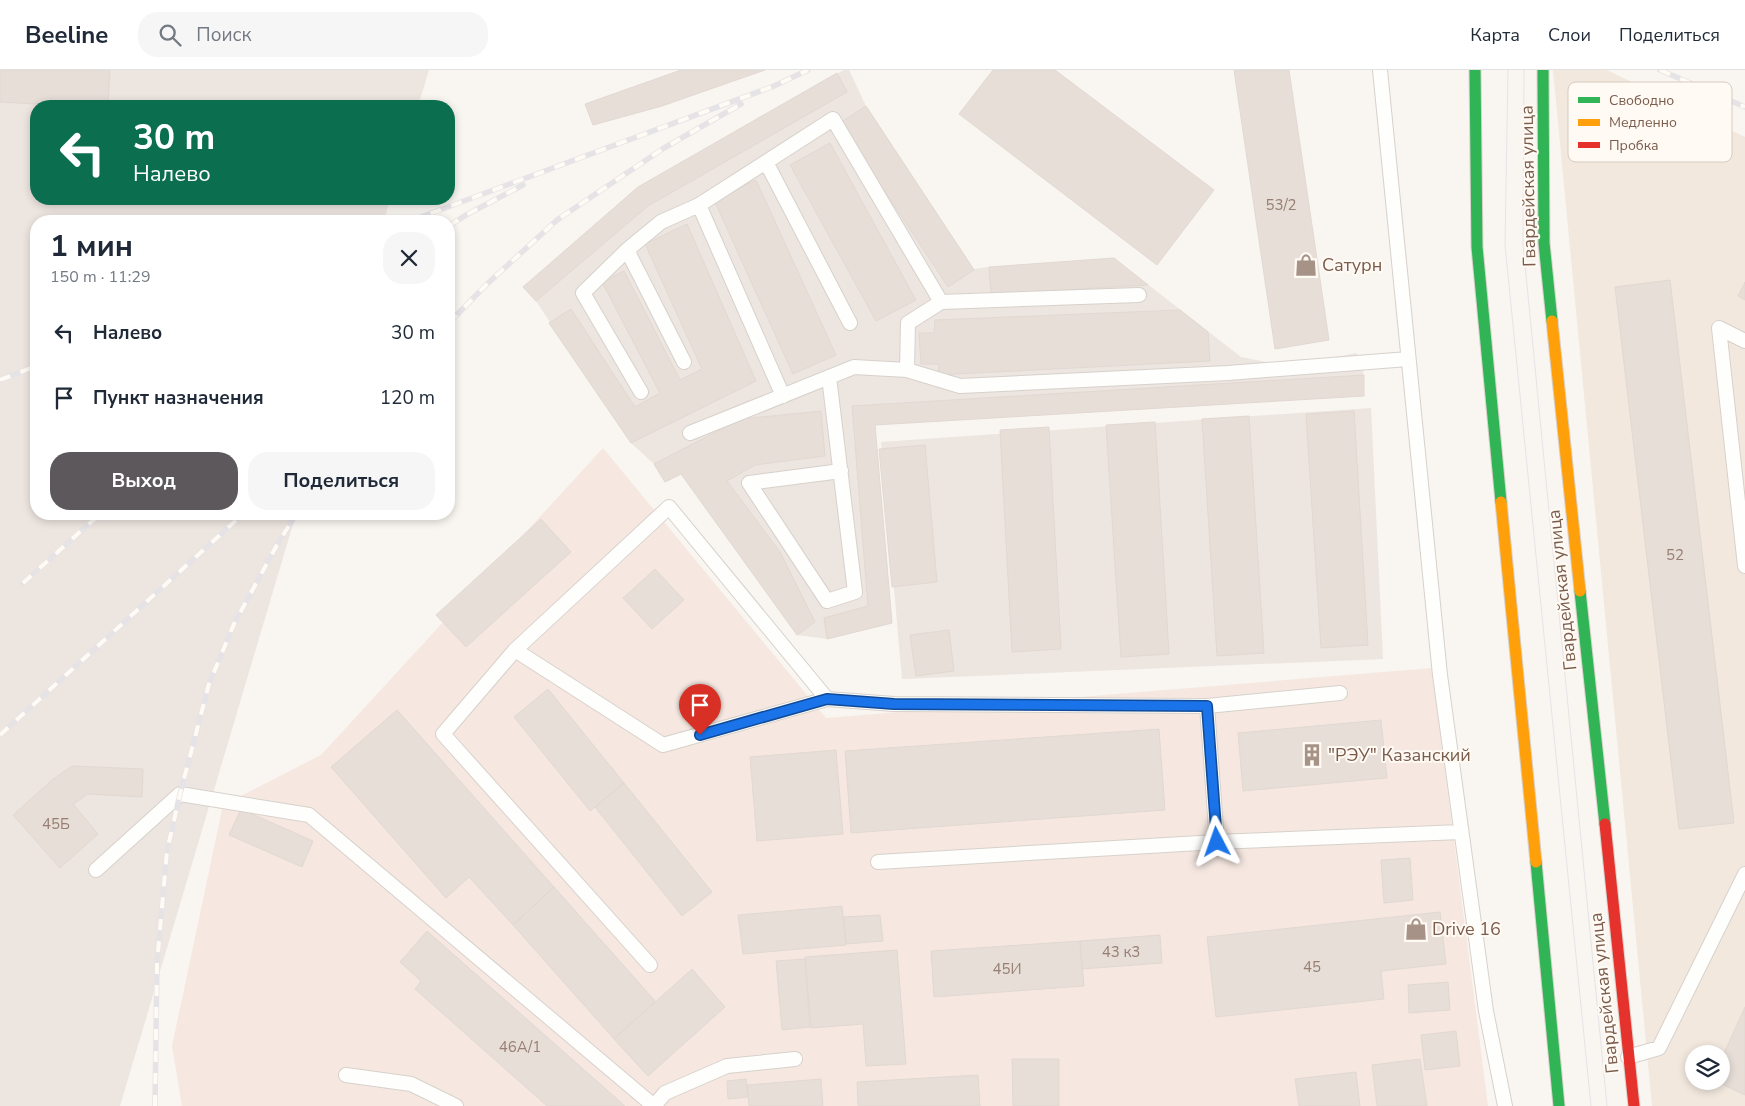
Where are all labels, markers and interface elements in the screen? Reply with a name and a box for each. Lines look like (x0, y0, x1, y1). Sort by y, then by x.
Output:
search box (138, 12, 488, 57)
text: Beeline (25, 19, 108, 51)
icon: search (156, 21, 184, 49)
text: Поиск (196, 22, 252, 48)
text: Карта (1470, 23, 1520, 47)
text: Слои (1548, 23, 1591, 47)
text: Поделиться (1619, 23, 1720, 47)
legend (1568, 82, 1732, 162)
text: Свободно (1609, 91, 1674, 110)
street label: Гвардейская улица (1515, 105, 1541, 267)
text: Медленно (1609, 113, 1677, 132)
text: 30 m (133, 114, 215, 161)
icon: left (50, 120, 115, 185)
text: Пробка (1609, 136, 1659, 155)
text: Налево (133, 159, 211, 189)
house number: 53/2 (1265, 195, 1297, 215)
text: 1 мин (50, 226, 133, 267)
button: close (383, 232, 435, 284)
shop icon: Сатурн (1293, 252, 1319, 278)
place label: Сатурн (1322, 253, 1382, 277)
text: 150 m · 11:29 (50, 266, 151, 288)
icon: left (50, 319, 78, 347)
text: Налево (93, 320, 162, 346)
text: 30 m (391, 320, 435, 346)
icon: arrive (50, 384, 78, 412)
text: Пункт назначения (93, 385, 264, 411)
text: 120 m (380, 385, 435, 411)
button: Выход (50, 452, 238, 510)
button: Поделиться (248, 452, 435, 510)
street label: Гвардейская улица (1542, 508, 1582, 672)
house number: 52 (1666, 545, 1684, 565)
pin (679, 684, 721, 735)
icon: arrive (686, 691, 714, 719)
building icon: "РЭУ" Казанский (1299, 742, 1325, 768)
place label: "РЭУ" Казанский (1328, 743, 1471, 767)
house number: 45Б (42, 814, 70, 834)
position arrow (1190, 815, 1242, 867)
street label: Гвардейская улица (1584, 911, 1624, 1075)
shop icon: Drive 16 (1403, 916, 1429, 942)
place label: Drive 16 (1432, 917, 1501, 941)
house number: 43 к3 (1102, 942, 1140, 962)
house number: 45 (1303, 957, 1321, 977)
house number: 45И (992, 959, 1022, 979)
house number: 46А/1 (499, 1037, 541, 1057)
map controls (1685, 1045, 1730, 1090)
button: layers (1685, 1045, 1730, 1090)

